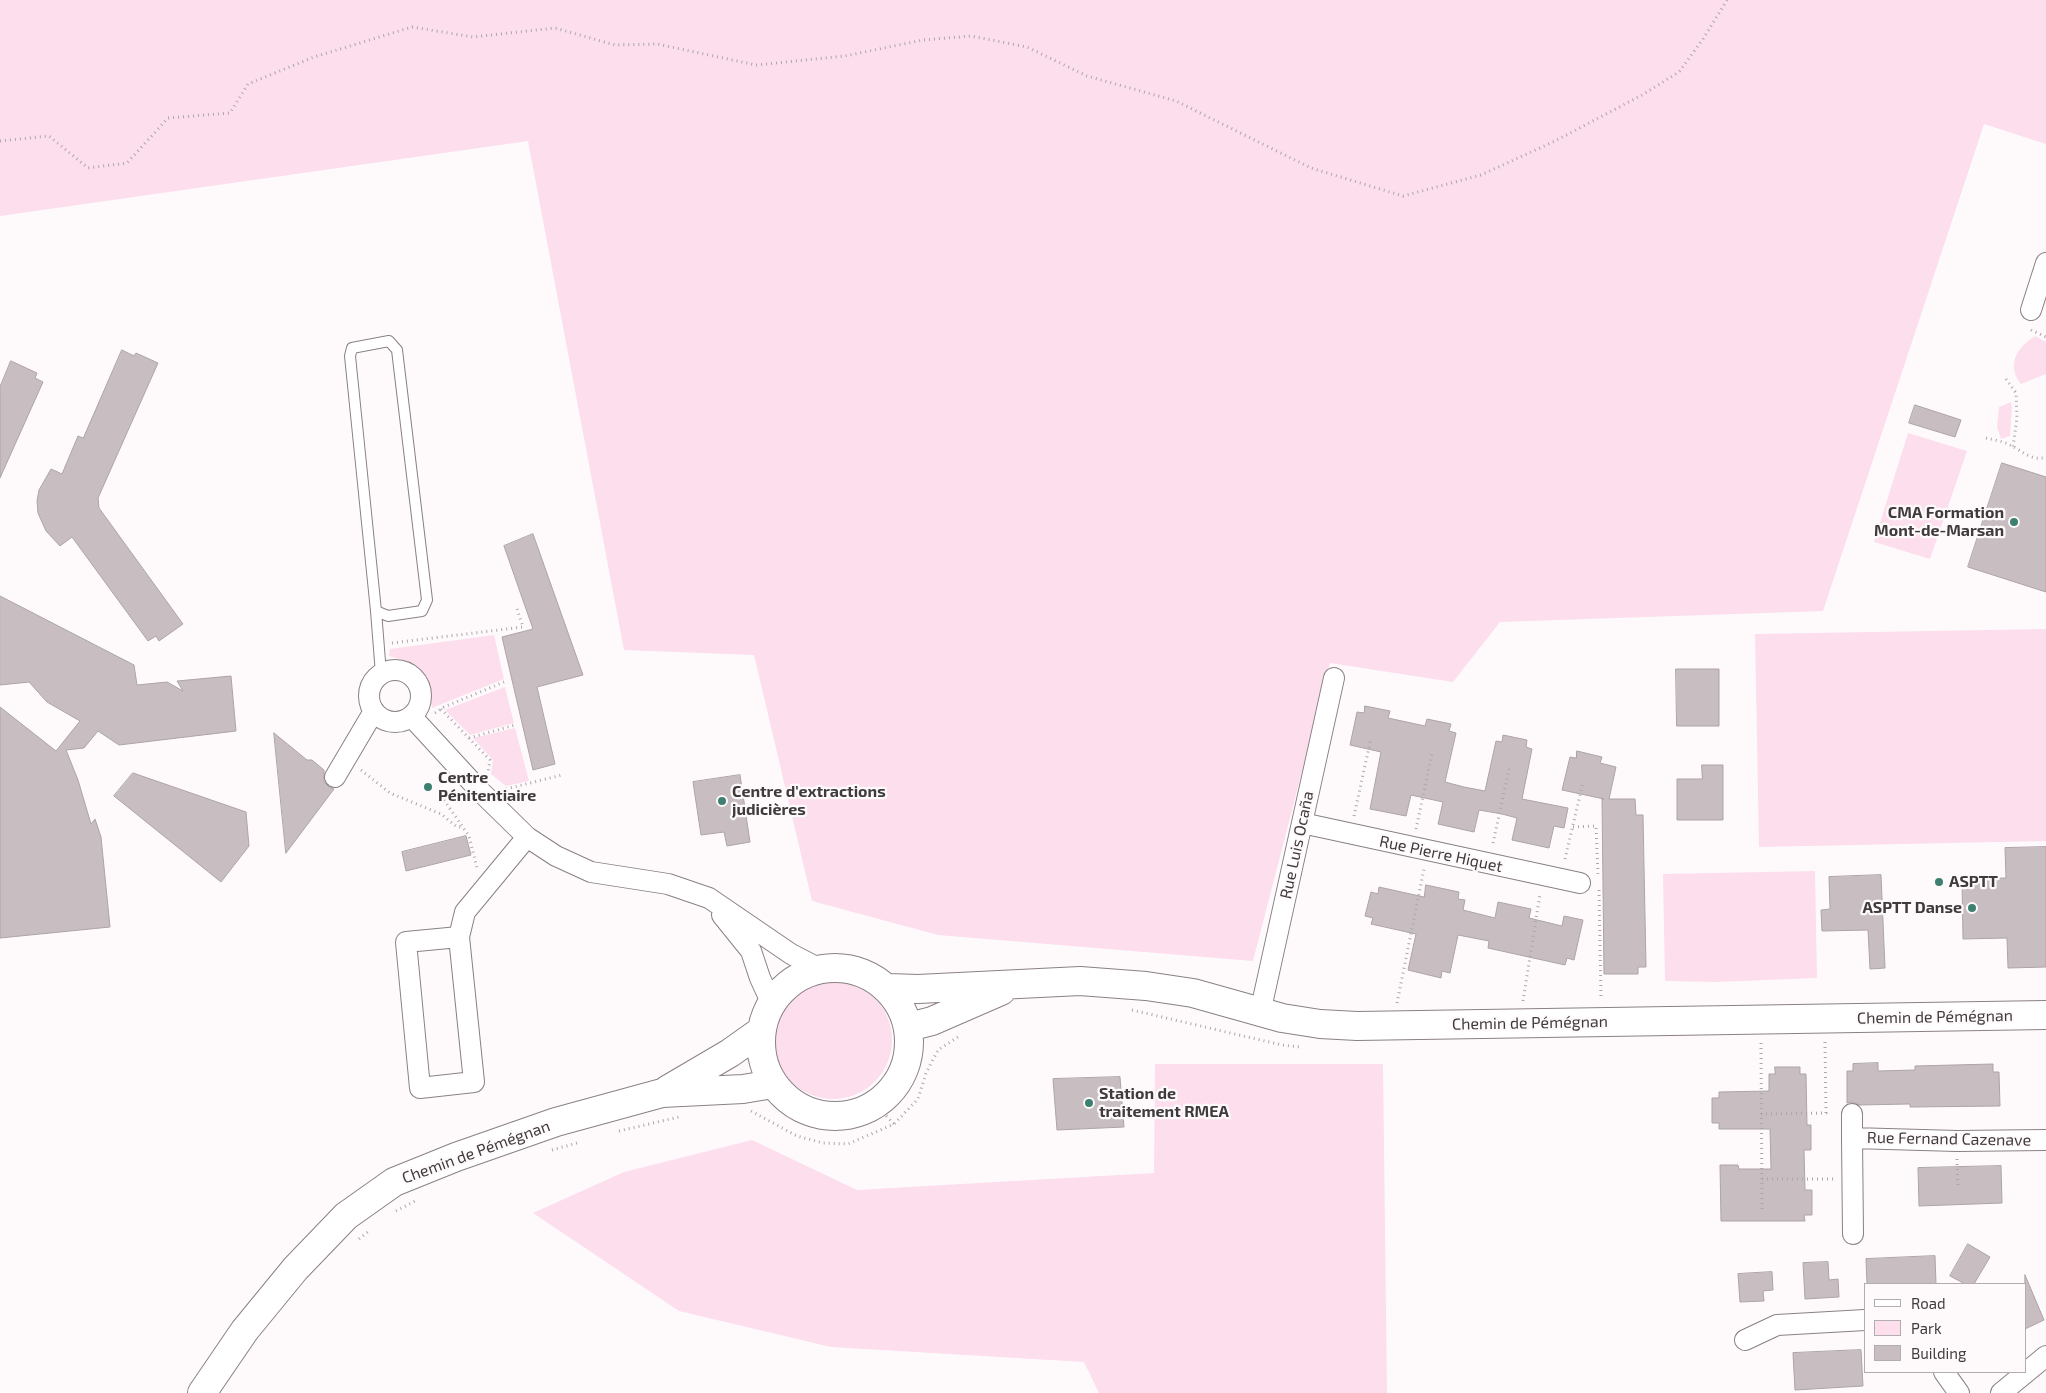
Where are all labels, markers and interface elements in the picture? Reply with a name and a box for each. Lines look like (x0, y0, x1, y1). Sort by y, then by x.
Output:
place label: CMA Formation Mont-de-Marsan (1874, 503, 2004, 541)
marker: CMA Formation Mont-de-Marsan (2008, 516, 2020, 528)
place label: Centre Pénitentiaire (438, 768, 536, 806)
marker: Centre Pénitentiaire (422, 781, 434, 793)
place label: Centre d'extractions judicières (732, 782, 886, 820)
street label: Rue Luis Ocaña (1276, 789, 1318, 901)
marker: Centre d'extractions judicières (716, 795, 728, 807)
street label: Rue Pierre Hiquet (1378, 832, 1504, 876)
place label: ASPTT (1949, 872, 1998, 892)
marker: ASPTT (1933, 876, 1945, 888)
place label: ASPTT Danse (1862, 898, 1962, 918)
marker: ASPTT Danse (1966, 902, 1978, 914)
street label: Chemin de Pémégnan (1857, 1006, 2013, 1028)
street label: Chemin de Pémégnan (1452, 1012, 1608, 1034)
place label: Station de traitement RMEA (1099, 1084, 1229, 1122)
marker: Station de traitement RMEA (1083, 1097, 1095, 1109)
street label: Chemin de Pémégnan (399, 1116, 553, 1188)
street label: Rue Fernand Cazenave (1867, 1128, 2031, 1150)
legend (1864, 1283, 2026, 1373)
text: Road (1911, 1294, 1946, 1312)
text: Park (1911, 1319, 1942, 1337)
text: Building (1911, 1344, 1966, 1362)

